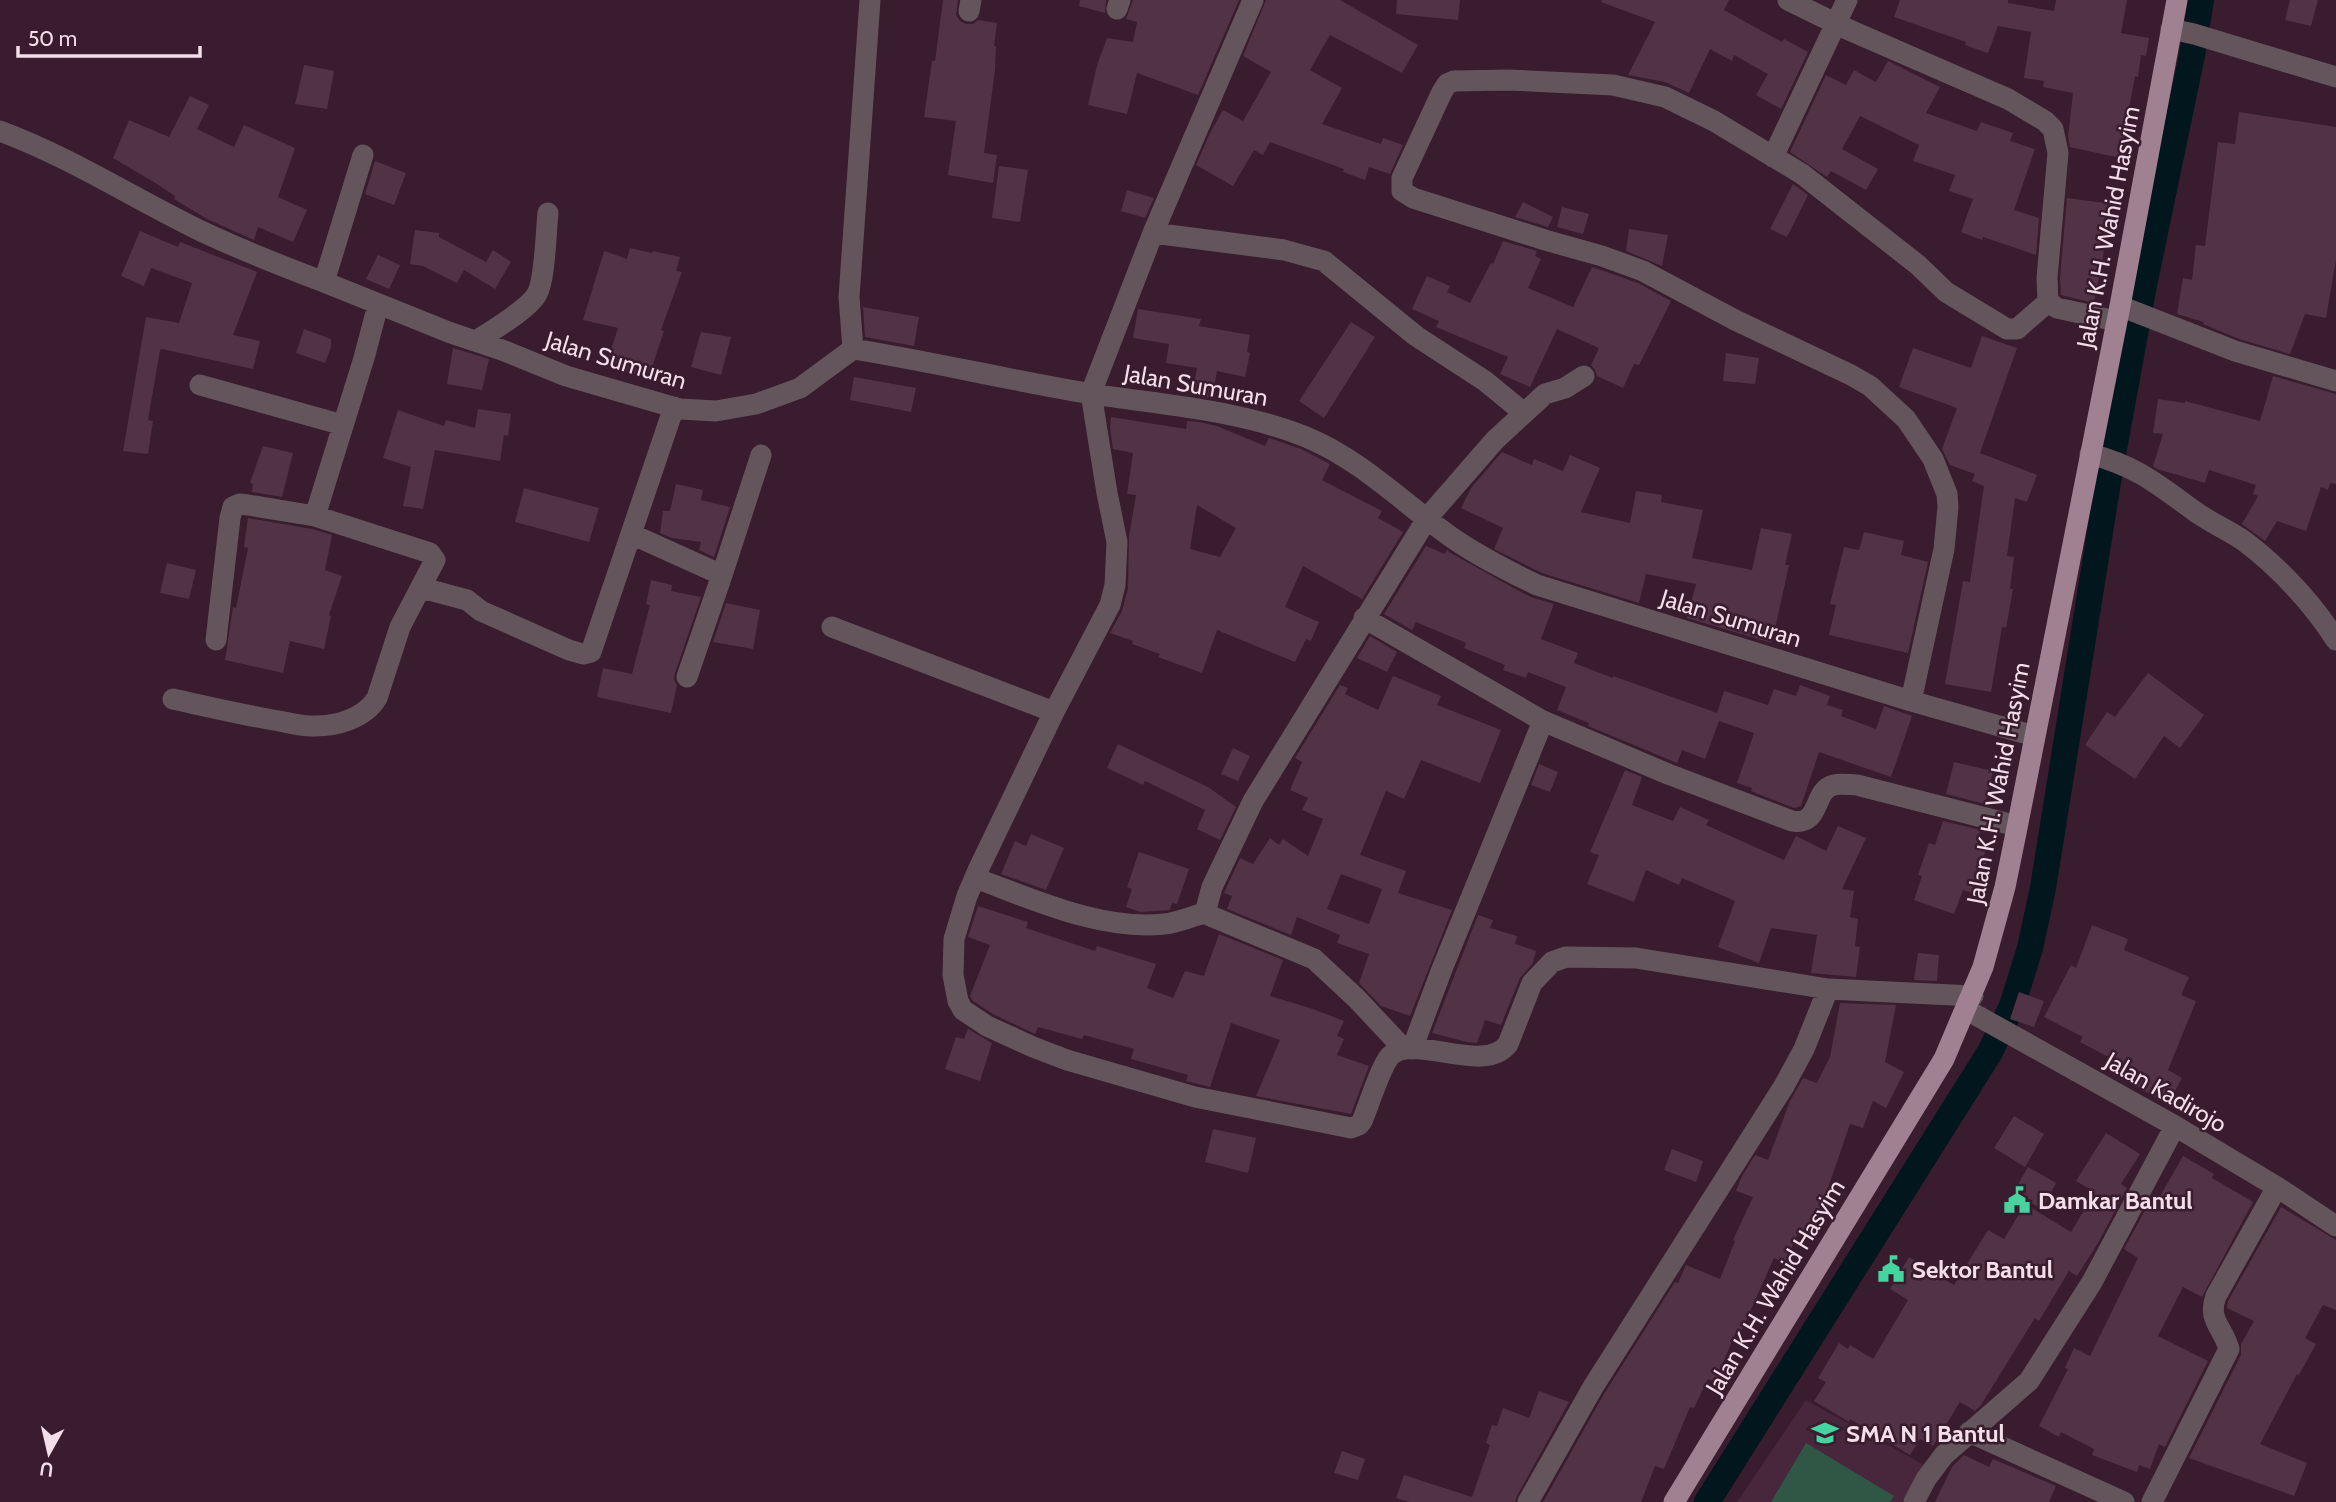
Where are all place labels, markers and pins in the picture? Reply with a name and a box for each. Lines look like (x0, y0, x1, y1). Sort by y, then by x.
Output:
public building icon: Damkar Bantul (2002, 1185, 2032, 1215)
place label: Damkar Bantul (2038, 1186, 2193, 1215)
public building icon: Sektor Bantul (1876, 1254, 1906, 1284)
place label: Sektor Bantul (1912, 1255, 2053, 1284)
school or university icon: SMA N 1 Bantul (1810, 1418, 1840, 1448)
place label: SMA N 1 Bantul (1846, 1419, 2005, 1448)

